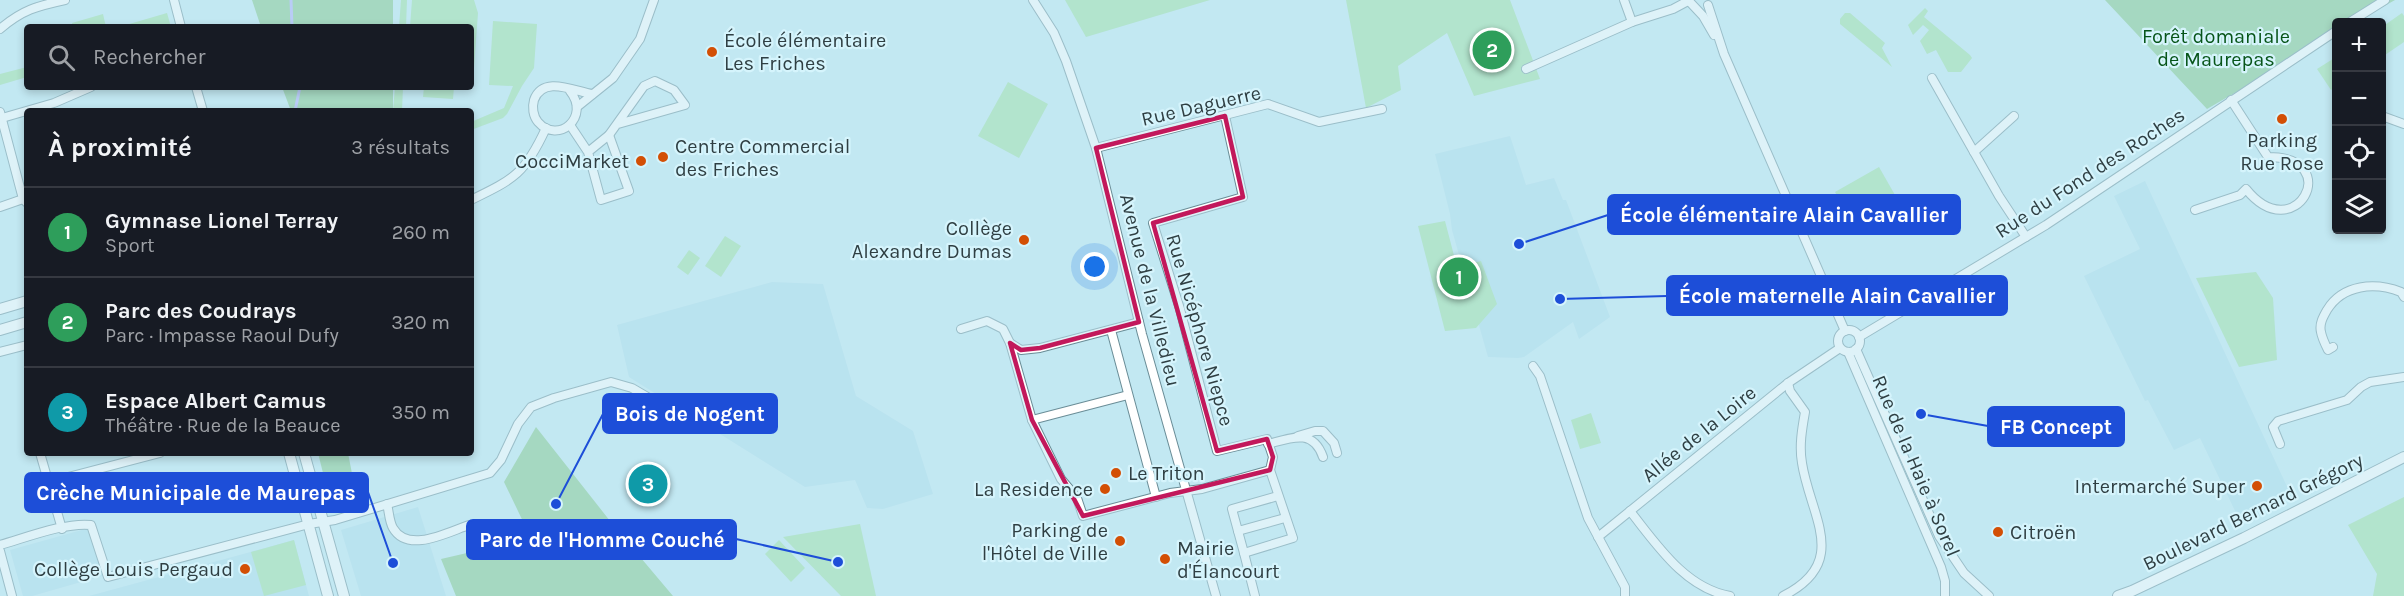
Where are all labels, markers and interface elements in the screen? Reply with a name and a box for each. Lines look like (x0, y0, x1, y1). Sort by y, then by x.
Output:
map controls (2332, 18, 2386, 234)
button: + (2332, 18, 2386, 72)
search box (24, 24, 474, 90)
park label: Forêt domaniale de Maurepas (2142, 25, 2290, 71)
place label: École élémentaire Les Friches (724, 28, 886, 75)
pin: 2 (1472, 28, 1512, 72)
icon: search (45, 41, 78, 74)
text: Rechercher (93, 44, 206, 70)
marker: École élémentaire Les Friches (705, 45, 719, 59)
button: − (2332, 72, 2386, 126)
street label: Rue Daguerre (1139, 81, 1263, 131)
street label: Rue du Fond des Roches (1991, 103, 2189, 243)
marker: Parking Rue Rose (2275, 112, 2289, 126)
button: locate (2332, 126, 2386, 180)
place label: Parking Rue Rose (2240, 129, 2324, 175)
text: À proximité (48, 132, 192, 163)
place label: Centre Commercial des Friches (675, 135, 850, 181)
text: 3 résultats (351, 136, 450, 159)
place label: CocciMarket (515, 150, 629, 173)
marker: Centre Commercial des Friches (656, 150, 670, 164)
marker: CocciMarket (634, 154, 648, 168)
button: layers (2332, 180, 2386, 234)
street label: Avenue de la Villedieu (1115, 191, 1185, 389)
callout: École élémentaire Alain Cavallier (1608, 195, 1960, 234)
text: École élémentaire Alain Cavallier (1620, 201, 1949, 227)
text: Gymnase Lionel Terray (105, 208, 338, 234)
place label: Collège Alexandre Dumas (852, 217, 1012, 263)
text: 1 (64, 221, 71, 244)
text: 260 m (392, 221, 450, 244)
street label: Rue Nicéphore Niepce (1162, 231, 1238, 429)
marker: Collège Alexandre Dumas (1017, 233, 1031, 247)
text: Sport (105, 234, 154, 257)
your location (1080, 252, 1109, 281)
pin: 1 (1440, 254, 1478, 300)
callout: École maternelle Alain Cavallier (1667, 276, 2007, 315)
text: École maternelle Alain Cavallier (1679, 282, 1996, 308)
text: Parc des Coudrays (105, 298, 297, 324)
text: 2 (61, 311, 74, 334)
text: 320 m (391, 311, 450, 334)
text: Parc · Impasse Raoul Dufy (105, 324, 339, 347)
street label: Rue de la Haie à Sorel (1867, 372, 1965, 560)
street label: Allée de la Loire (1637, 381, 1761, 487)
text: Espace Albert Camus (105, 388, 326, 414)
callout: Bois de Nogent (603, 394, 777, 433)
text: 3 (61, 401, 74, 424)
text: 350 m (392, 401, 450, 424)
text: Bois de Nogent (615, 402, 765, 426)
callout: FB Concept (1988, 407, 2124, 446)
text: Théâtre · Rue de la Beauce (105, 414, 340, 437)
text: FB Concept (2000, 415, 2112, 439)
street label: Boulevard Bernard Grégory (2139, 449, 2367, 575)
pin: 3 (628, 462, 668, 506)
place label: Le Triton (1128, 462, 1205, 485)
marker: Le Triton (1109, 466, 1123, 480)
callout: Crèche Municipale de Maurepas (25, 473, 368, 512)
place label: Intermarché Super (2075, 475, 2246, 498)
place label: La Residence (974, 478, 1093, 501)
marker: Intermarché Super (2250, 479, 2264, 493)
text: Crèche Municipale de Maurepas (36, 481, 356, 505)
marker: La Residence (1098, 482, 1112, 496)
place label: Parking de l'Hôtel de Ville (982, 519, 1108, 565)
callout: Parc de l'Homme Couché (467, 520, 736, 559)
place label: Citroën (2010, 521, 2076, 544)
marker: Citroën (1991, 525, 2005, 539)
text: Parc de l'Homme Couché (479, 528, 725, 552)
marker: Parking de l'Hôtel de Ville (1113, 534, 1127, 548)
place label: Mairie d'Élancourt (1177, 537, 1280, 583)
marker: Mairie d'Élancourt (1158, 552, 1172, 566)
place label: Collège Louis Pergaud (34, 558, 233, 581)
marker: Collège Louis Pergaud (238, 562, 252, 576)

